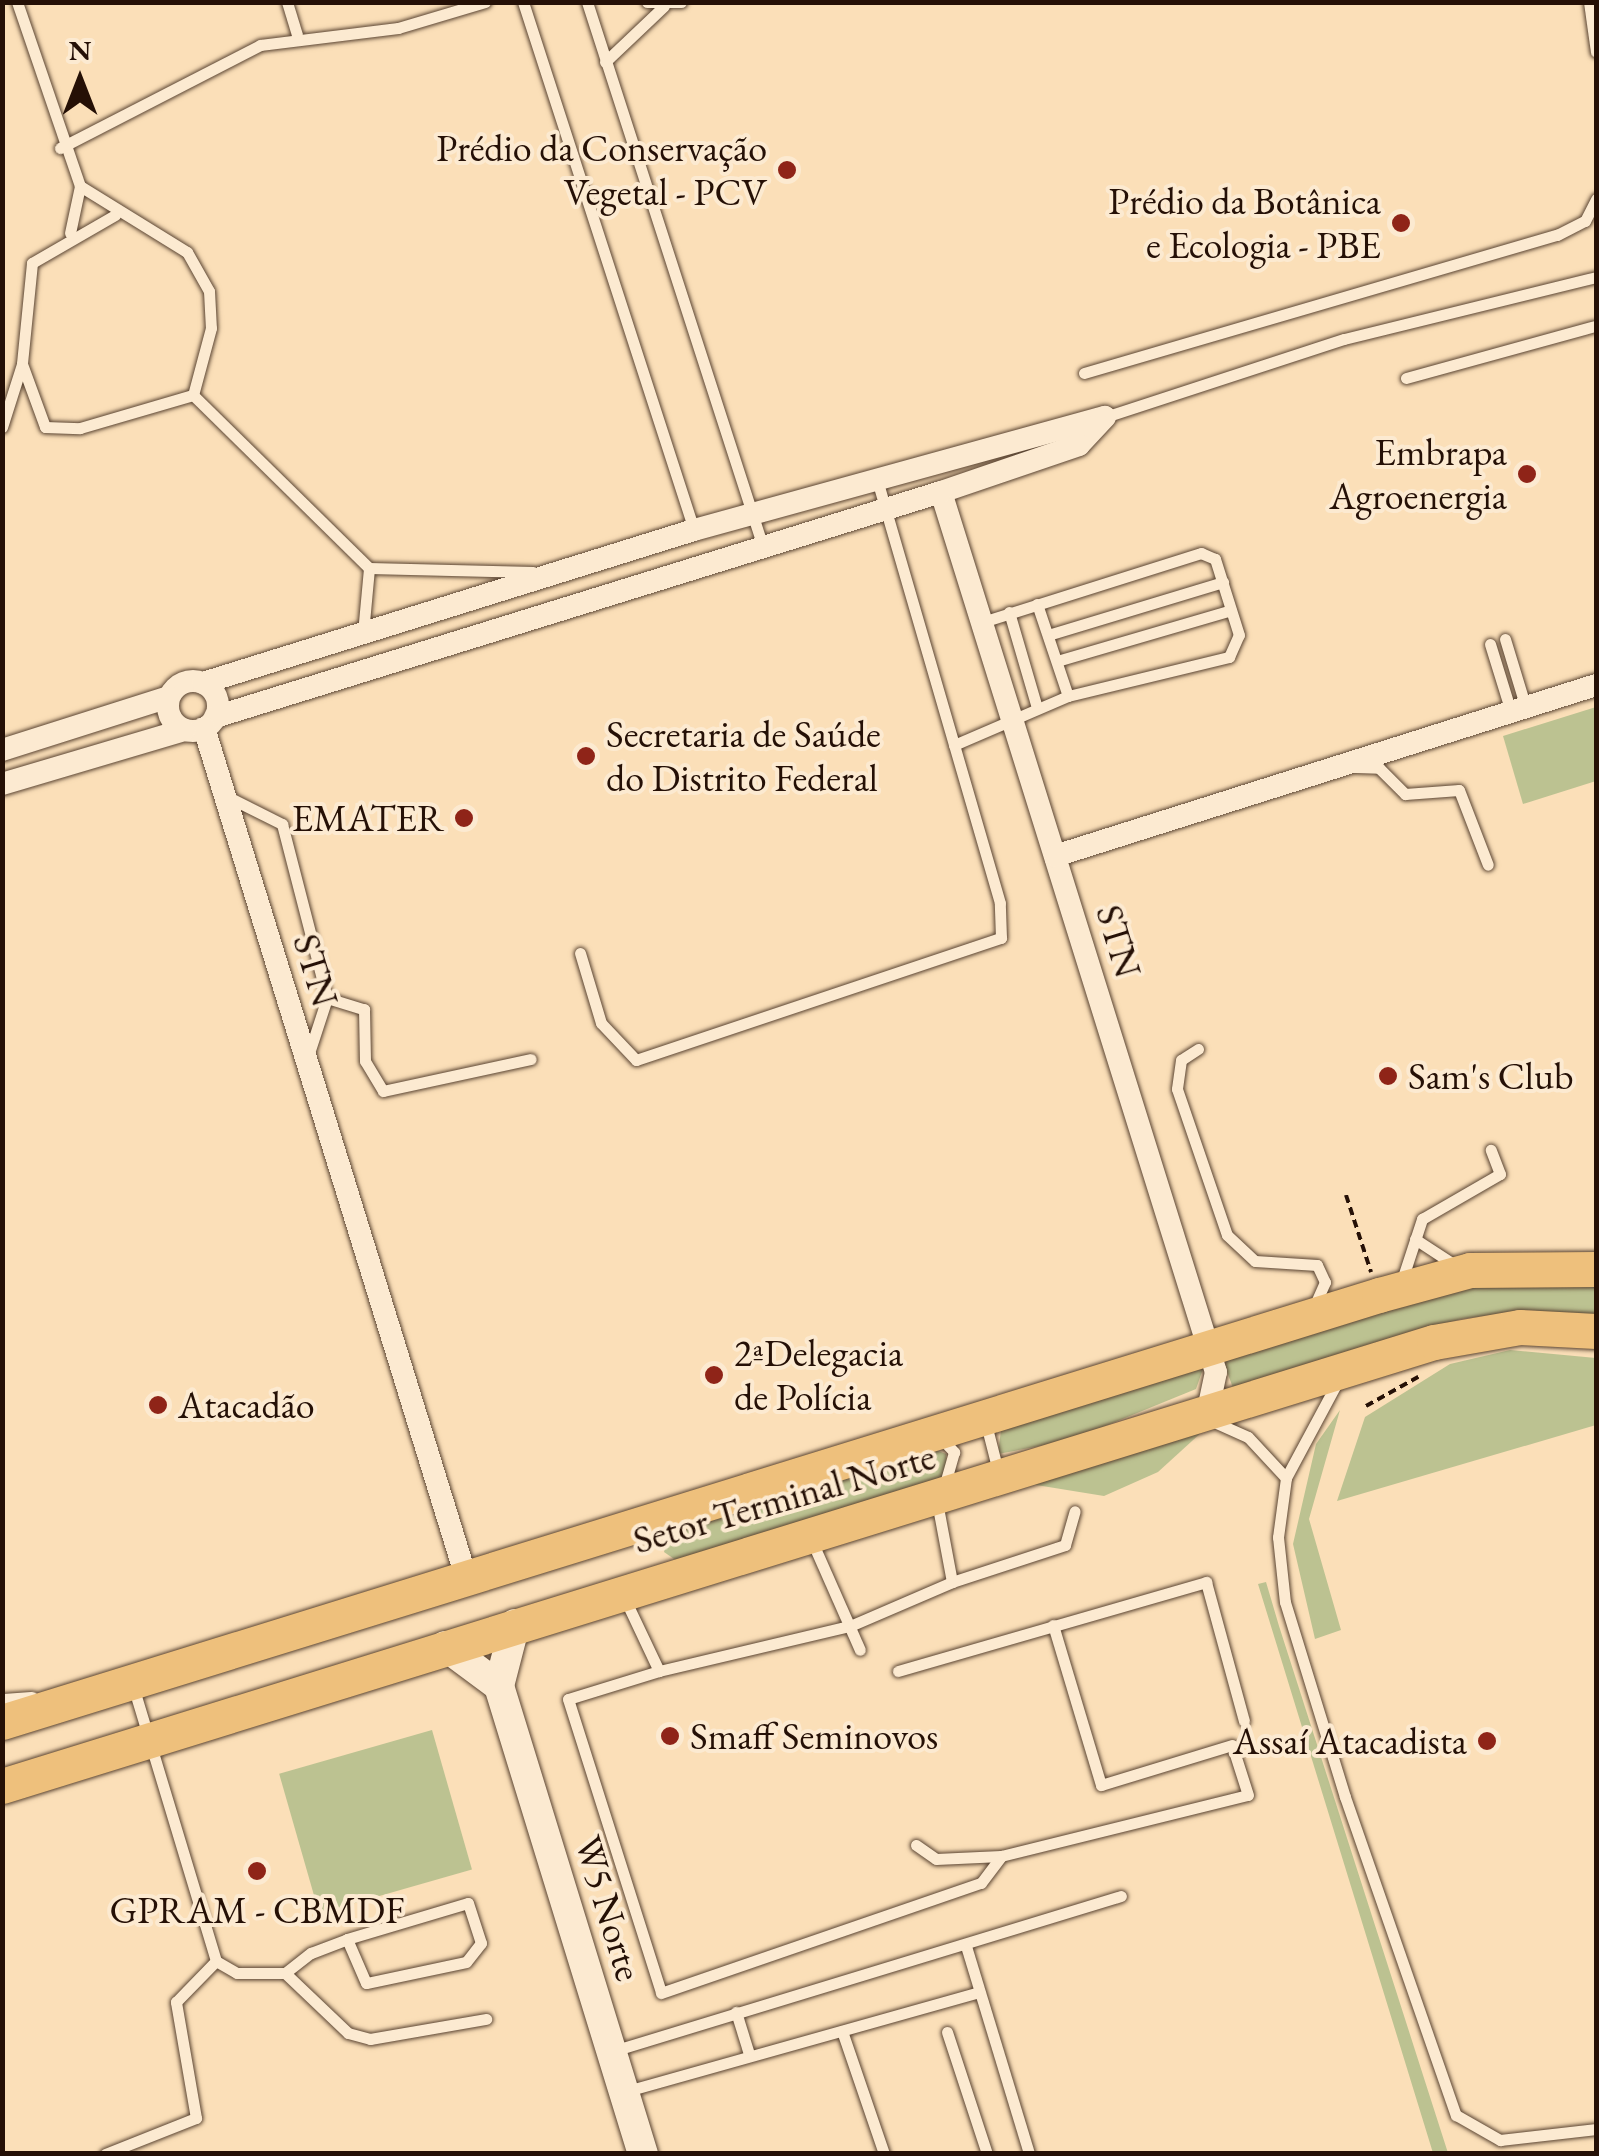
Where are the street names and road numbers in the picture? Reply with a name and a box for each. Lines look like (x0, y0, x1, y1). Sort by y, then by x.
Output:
street label: STN (1086, 899, 1152, 983)
street label: STN (283, 928, 349, 1012)
street label: Setor Terminal Norte (628, 1433, 940, 1563)
street label: W5 Norte (565, 1830, 653, 1986)

